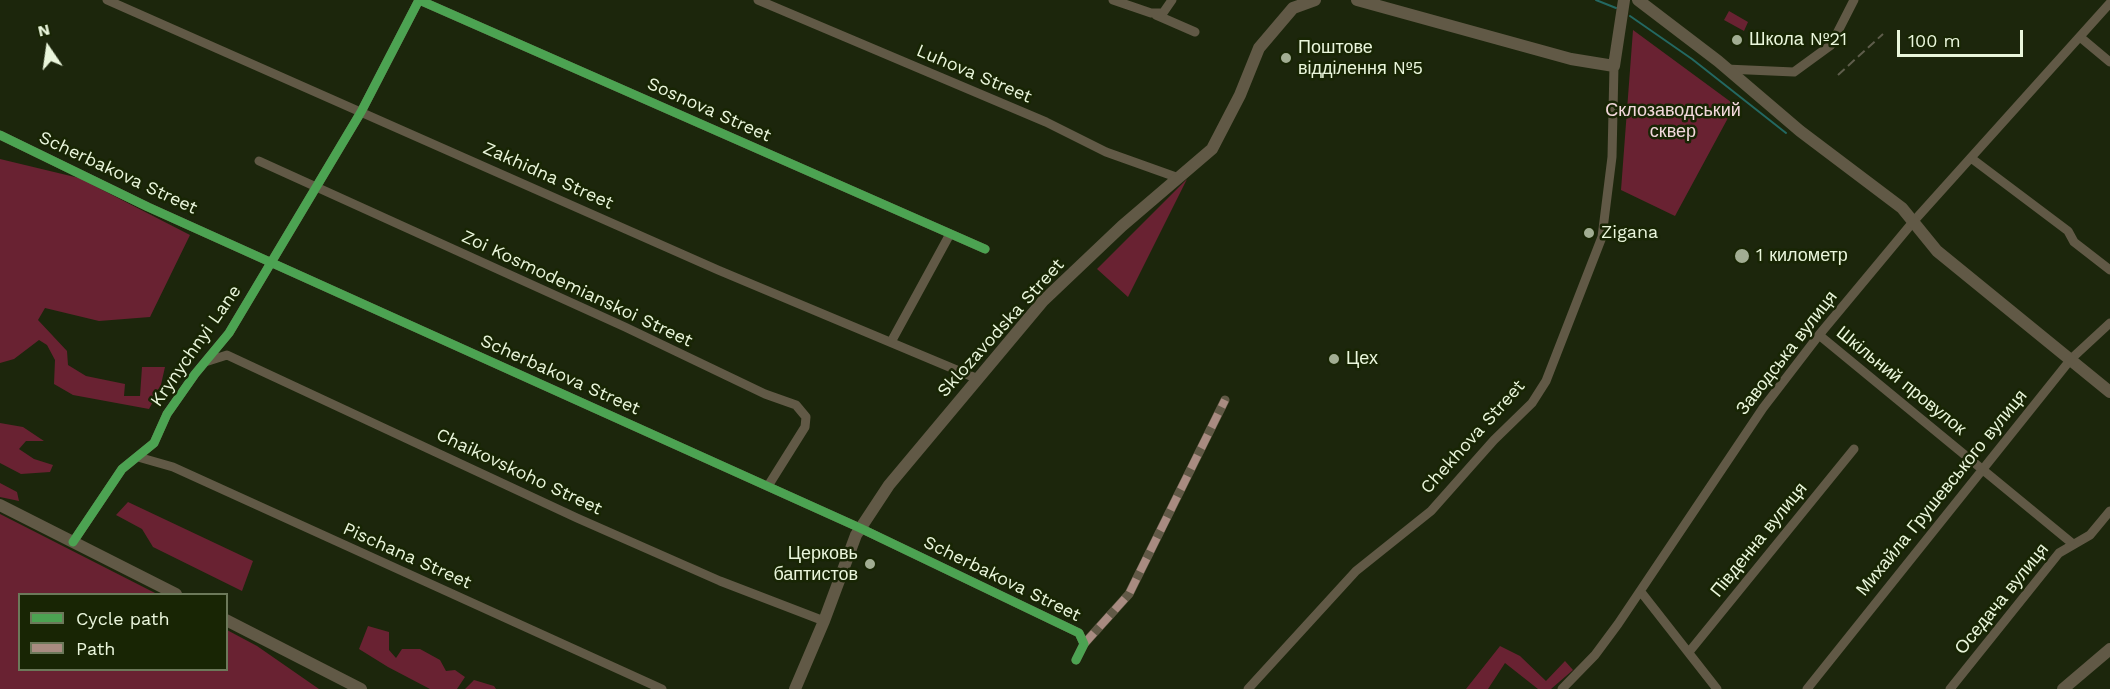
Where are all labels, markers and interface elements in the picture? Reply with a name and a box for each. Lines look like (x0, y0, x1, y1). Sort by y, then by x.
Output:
north arrow (18, 18, 78, 78)
scale bar (1900, 18, 2026, 56)
text: N (36, 19, 52, 41)
place label: Школа №21 (1749, 29, 1847, 51)
text: 100 m (1908, 30, 1961, 51)
marker: Школа №21 (1730, 33, 1744, 47)
place label: Поштове відділення №5 (1298, 37, 1423, 80)
street label: Luhova Street (913, 40, 1035, 108)
marker: Поштове відділення №5 (1279, 51, 1293, 65)
street label: Sosnova Street (644, 73, 774, 147)
park label: Склозаводський сквер (1605, 100, 1741, 142)
street label: Scherbakova Street (35, 127, 201, 219)
street label: Zakhidna Street (479, 138, 617, 214)
place label: Zigana (1601, 222, 1658, 244)
street label: Zoi Kosmodemianskoi Street (458, 226, 696, 352)
marker: Zigana (1582, 226, 1596, 240)
place label: 1 километр (1756, 245, 1848, 267)
marker: 1 километр (1733, 247, 1751, 265)
street label: Sklozavodska Street (933, 254, 1069, 402)
street label: Krynychnyi Lane (146, 281, 246, 411)
street label: Заводська вулиця (1732, 287, 1842, 419)
street label: Шкільний провулок (1832, 322, 1970, 440)
street label: Scherbakova Street (477, 330, 643, 420)
place label: Цех (1346, 348, 1378, 370)
marker: Цех (1327, 352, 1341, 366)
street label: Chekhova Street (1416, 376, 1530, 498)
street label: Михайла Грушевського вулиця (1852, 386, 2032, 600)
street label: Chaikovskoho Street (433, 424, 605, 520)
street label: Південна вулиця (1706, 478, 1812, 602)
street label: Pischana Street (339, 518, 475, 594)
street label: Scherbakova Street (920, 532, 1084, 626)
street label: Оседача вулиця (1951, 539, 2053, 659)
place label: Церковь баптистов (773, 543, 858, 586)
marker: Церковь баптистов (863, 557, 877, 571)
legend (18, 593, 228, 671)
text: Cycle path (76, 608, 170, 629)
text: Path (76, 638, 116, 659)

